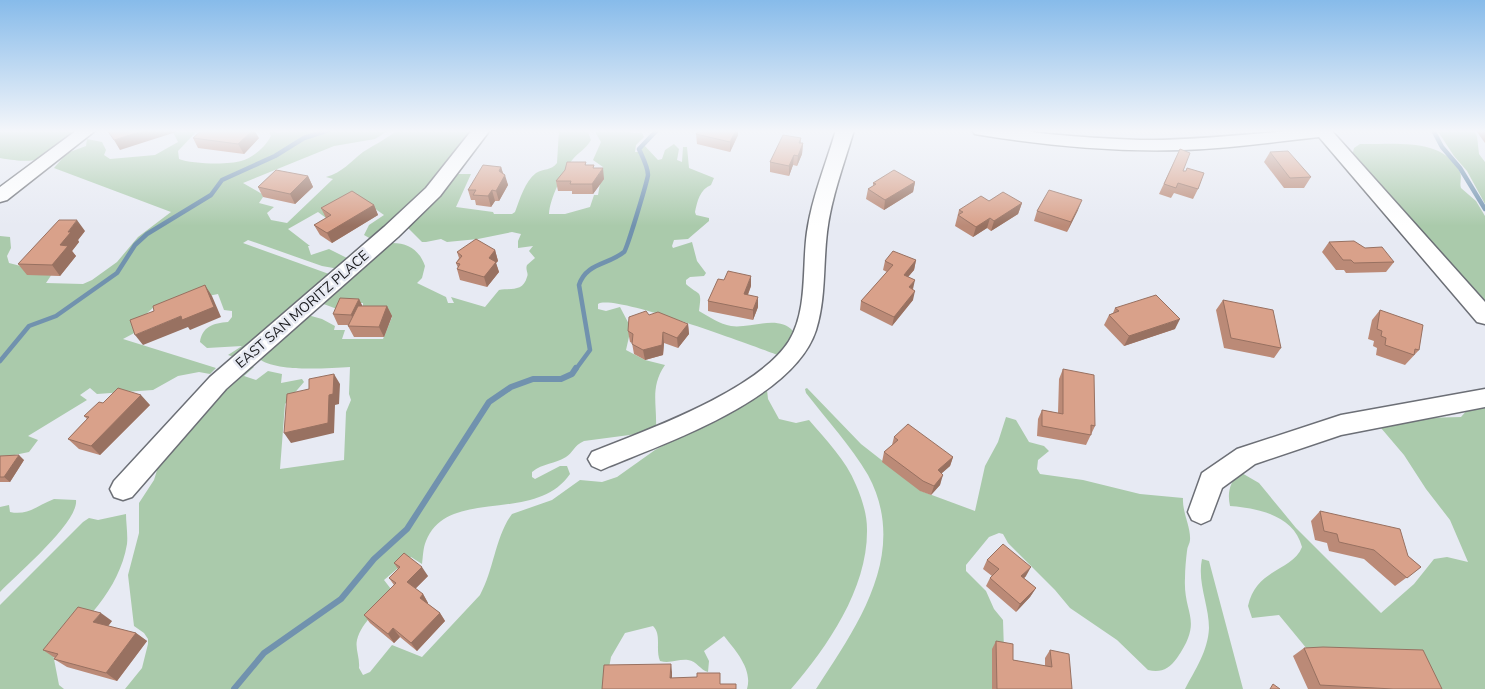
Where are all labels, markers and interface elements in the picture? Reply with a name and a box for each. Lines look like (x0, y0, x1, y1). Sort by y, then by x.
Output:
street label: EAST SAN MORITZ PLACE (232, 246, 373, 373)

